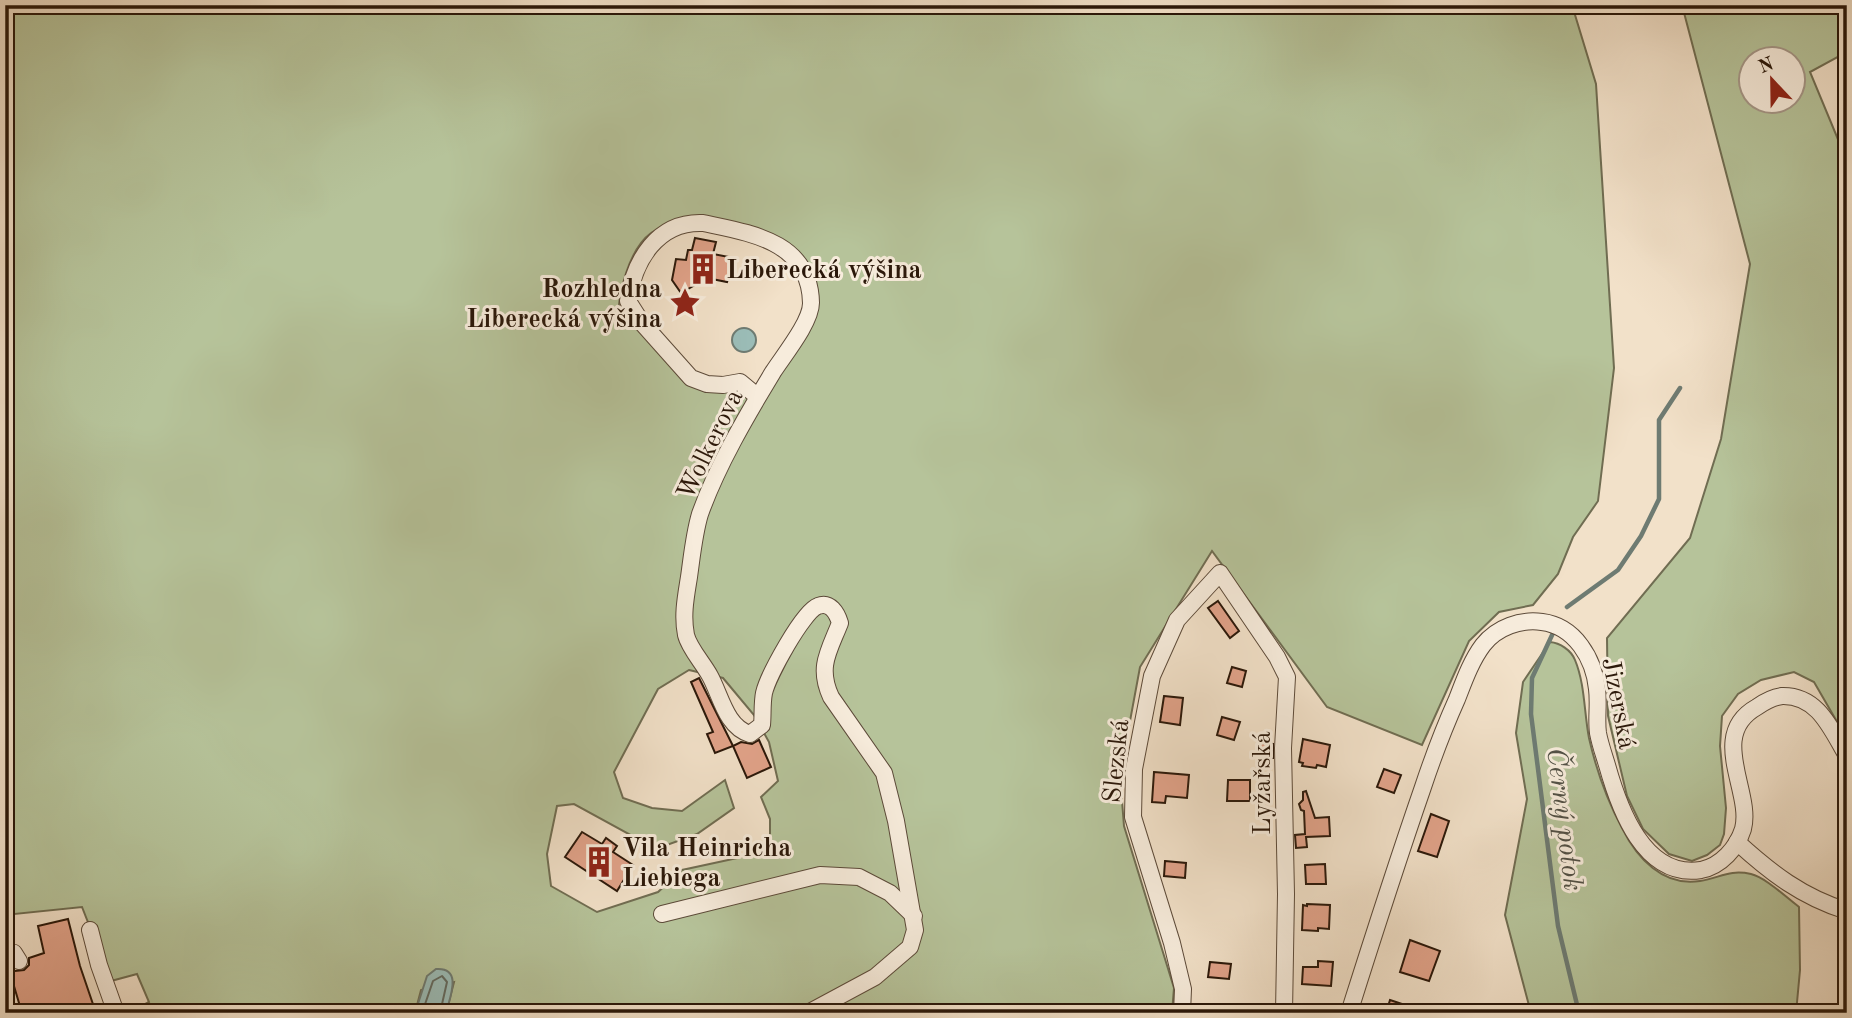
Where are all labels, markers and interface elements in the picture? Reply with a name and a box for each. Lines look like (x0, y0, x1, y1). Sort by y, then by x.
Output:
north arrow (1736, 46, 1806, 116)
text: N (1756, 55, 1777, 78)
building icon: Liberecká výšina (686, 252, 720, 286)
place label: Liberecká výšina (726, 258, 922, 284)
place label: Rozhledna Liberecká výšina (466, 277, 662, 333)
place icon: Rozhledna Liberecká výšina (668, 286, 702, 320)
street label: Wolkerova (673, 386, 749, 504)
street label: Jizerská (1596, 655, 1640, 752)
street label: Slezská (1100, 718, 1134, 804)
street label: Lyžařská (1250, 731, 1276, 835)
water label: Černý potok (1540, 745, 1592, 893)
place label: Vila Heinricha Liebiega (622, 836, 791, 892)
building icon: Vila Heinricha Liebiega (582, 845, 616, 879)

